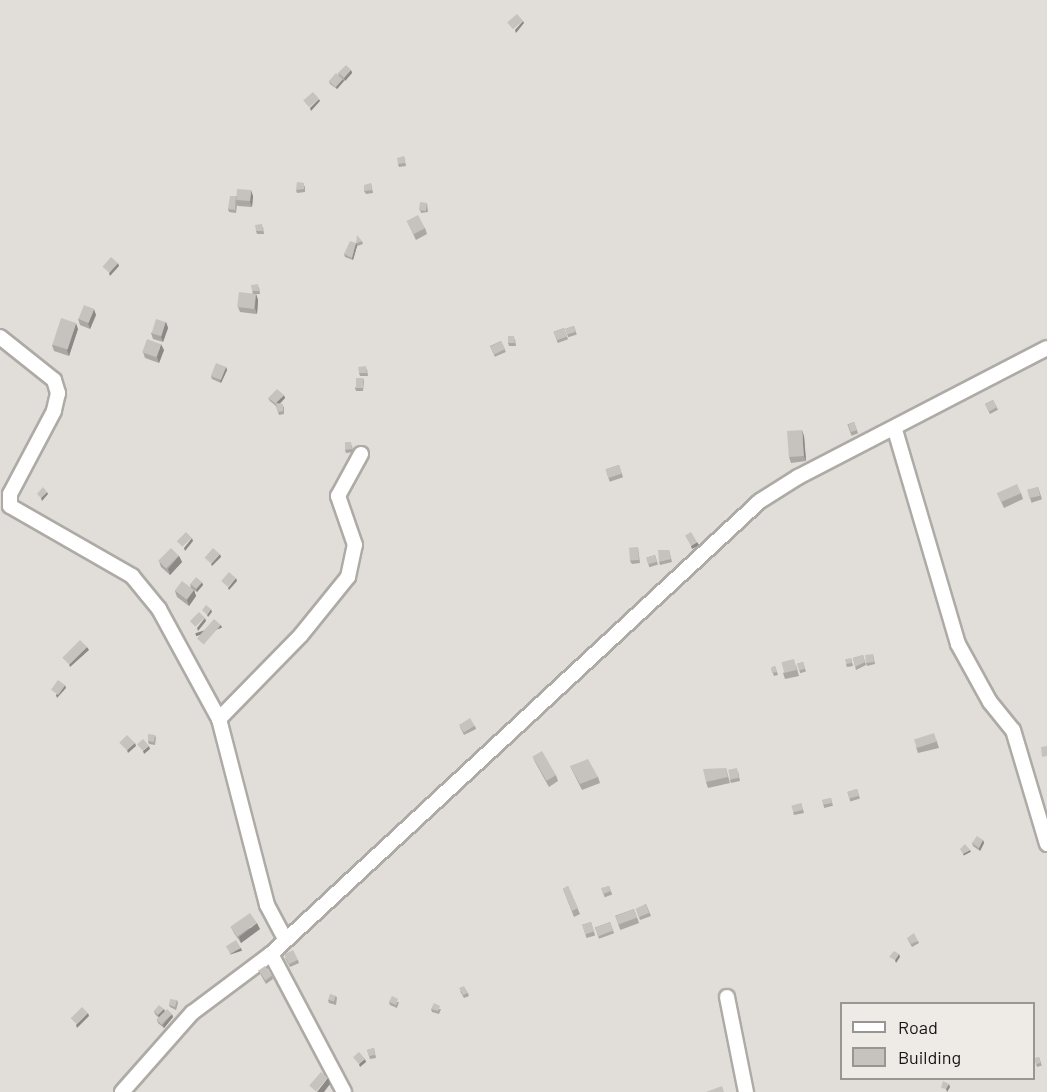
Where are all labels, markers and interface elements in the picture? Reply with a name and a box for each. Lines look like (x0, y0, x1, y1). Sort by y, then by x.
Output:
legend (840, 1002, 1035, 1080)
text: Road (898, 1016, 938, 1038)
text: Building (898, 1046, 961, 1068)

